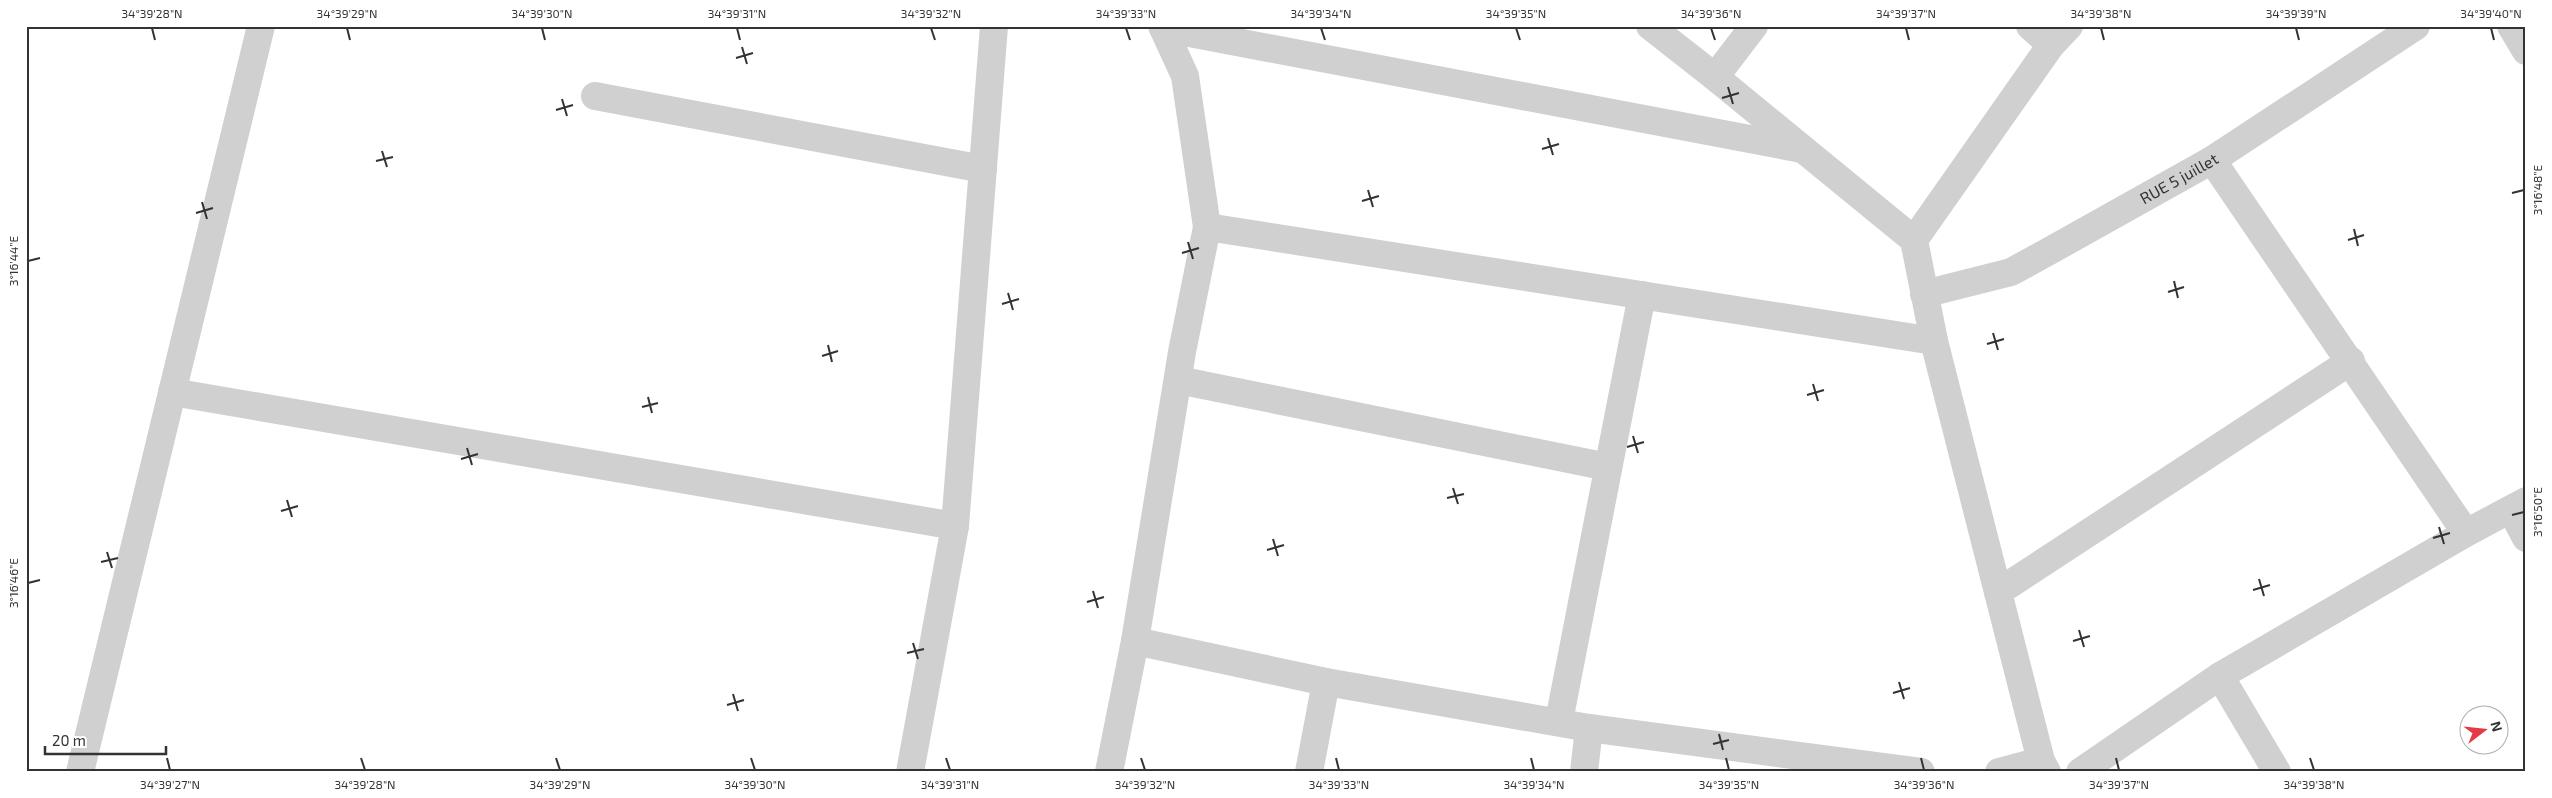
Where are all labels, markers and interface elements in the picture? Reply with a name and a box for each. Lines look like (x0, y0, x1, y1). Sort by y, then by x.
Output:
text: 34°39'28"N (121, 6, 183, 20)
text: 34°39'29"N (317, 6, 377, 20)
text: 34°39'30"N (511, 6, 573, 20)
text: 34°39'31"N (708, 6, 766, 20)
text: 34°39'32"N (901, 6, 961, 20)
text: 34°39'33"N (1096, 6, 1156, 20)
text: 34°39'34"N (1290, 6, 1352, 20)
text: 34°39'35"N (1486, 6, 1546, 20)
text: 34°39'36"N (1681, 6, 1741, 20)
text: 34°39'37"N (1876, 6, 1936, 20)
text: 34°39'38"N (2070, 6, 2132, 20)
text: 34°39'39"N (2266, 6, 2326, 20)
text: 34°39'40"N (2460, 6, 2522, 20)
street label: RUE 5 juillet (2136, 149, 2222, 207)
text: 3°16'48"E (2530, 164, 2544, 215)
text: 3°16'44"E (6, 235, 20, 286)
text: 3°16'50"E (2530, 487, 2544, 537)
text: 3°16'46"E (6, 558, 20, 608)
north arrow (2460, 706, 2510, 756)
text: N (2487, 719, 2507, 733)
scale bar (45, 723, 166, 755)
text: 20 m (52, 731, 86, 749)
text: 34°39'27"N (140, 777, 200, 791)
text: 34°39'28"N (334, 777, 396, 791)
text: 34°39'29"N (530, 777, 590, 791)
text: 34°39'30"N (724, 777, 786, 791)
text: 34°39'31"N (921, 777, 979, 791)
text: 34°39'32"N (1115, 777, 1175, 791)
text: 34°39'33"N (1309, 777, 1369, 791)
text: 34°39'34"N (1503, 777, 1565, 791)
text: 34°39'35"N (1699, 777, 1759, 791)
text: 34°39'36"N (1894, 777, 1954, 791)
text: 34°39'37"N (2089, 777, 2149, 791)
text: 34°39'38"N (2283, 777, 2345, 791)

